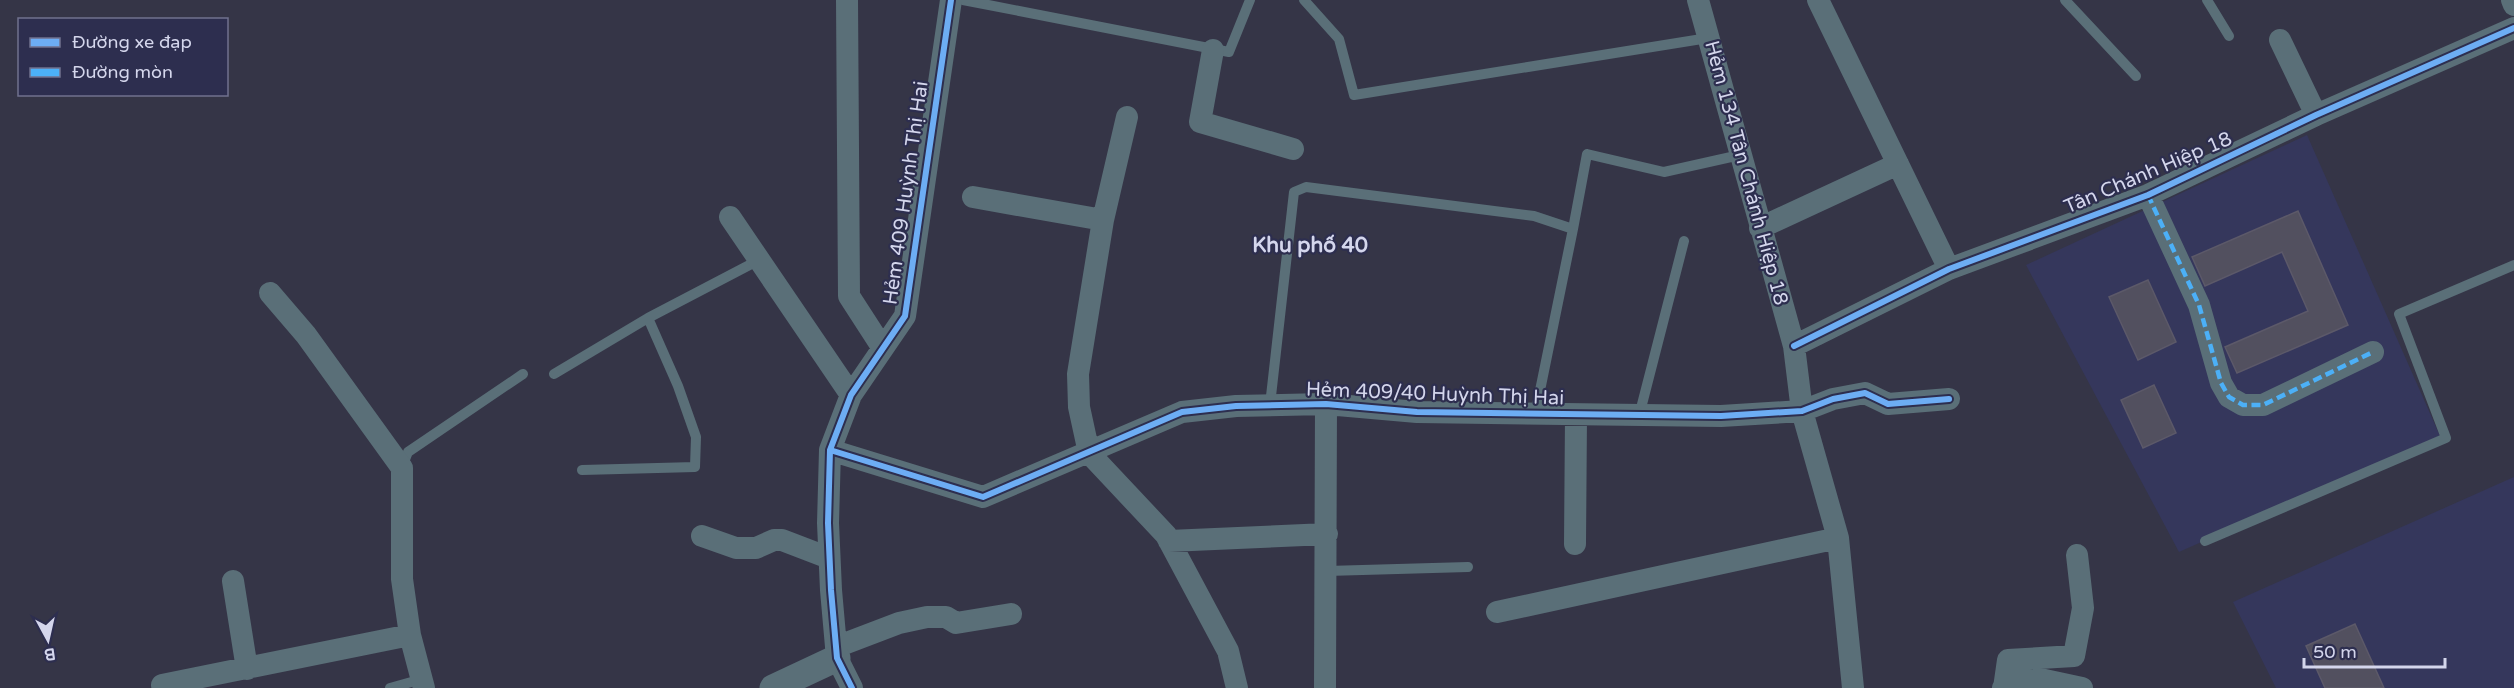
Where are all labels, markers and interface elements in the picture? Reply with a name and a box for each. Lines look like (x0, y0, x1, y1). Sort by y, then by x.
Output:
legend (18, 18, 228, 96)
text: Đường xe đạp (72, 31, 192, 53)
street label: Hẻm 134 Tân Chánh Hiệp 18 (1699, 38, 1793, 308)
text: Đường mòn (72, 61, 173, 83)
street label: Hẻm 409 Huỳnh Thị Hai (878, 80, 934, 306)
street label: Tân Chánh Hiệp 18 (2060, 127, 2236, 219)
district label: Khu phố 40 (1252, 233, 1368, 258)
street label: Hẻm 409/40 Huỳnh Thị Hai (1305, 377, 1565, 411)
north arrow (18, 610, 78, 670)
scale bar (2304, 631, 2445, 669)
text: 50 m (2313, 641, 2357, 663)
text: B (43, 643, 57, 665)

